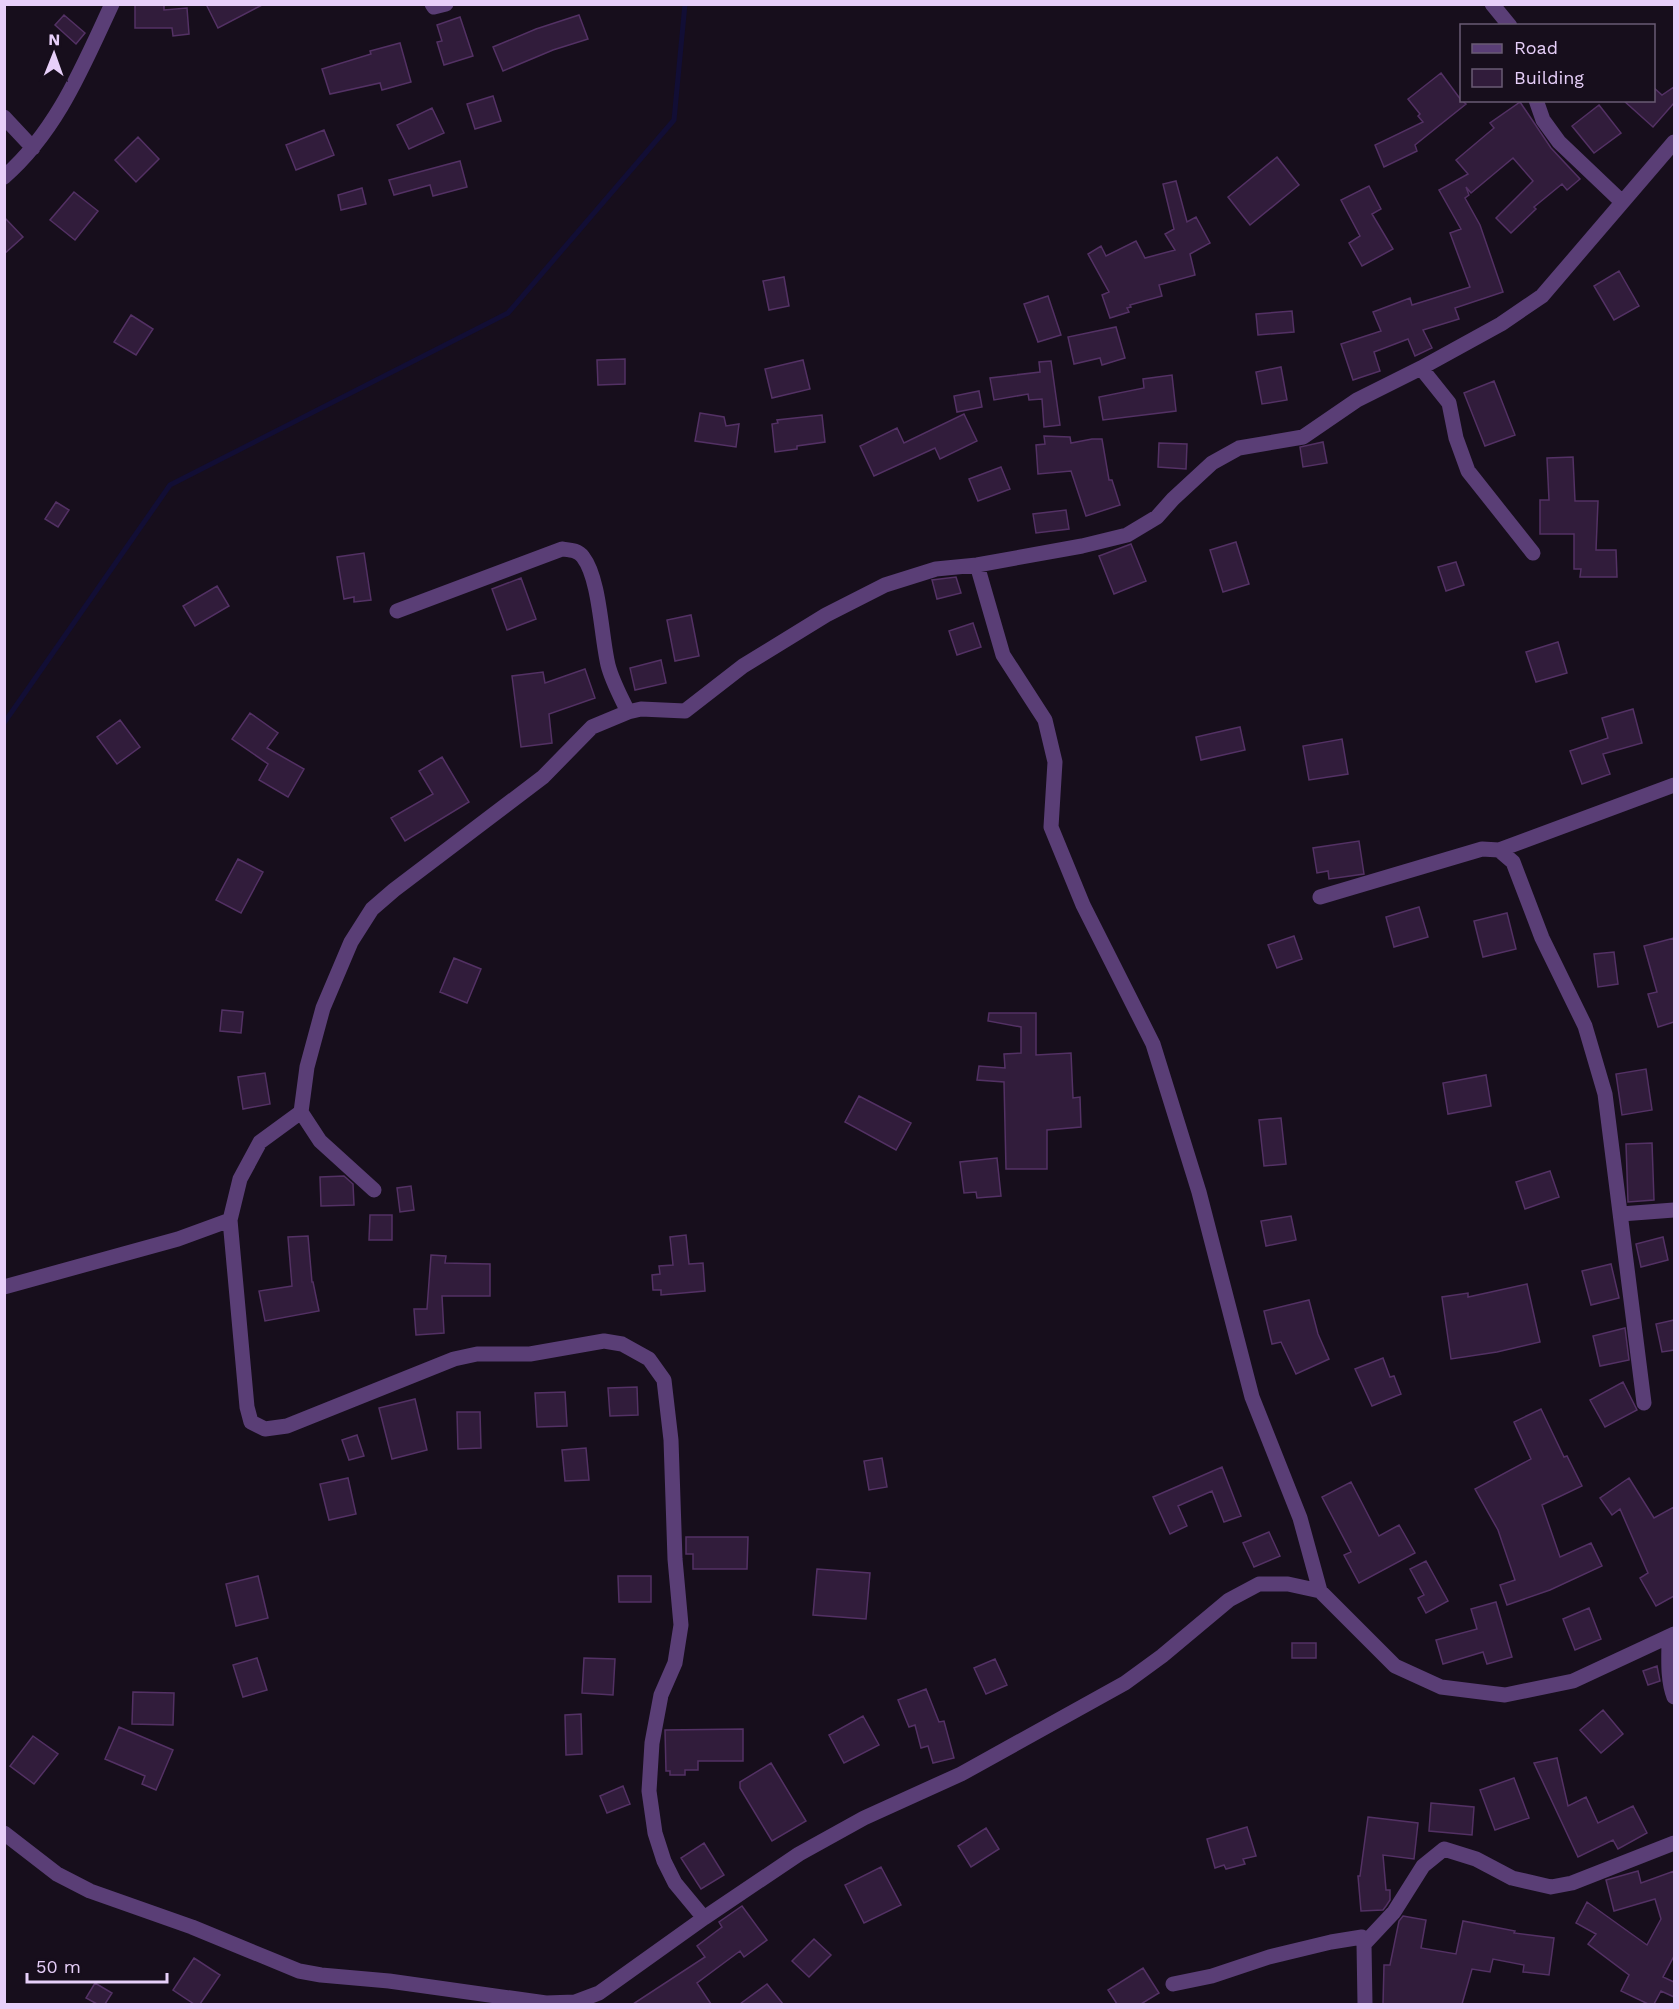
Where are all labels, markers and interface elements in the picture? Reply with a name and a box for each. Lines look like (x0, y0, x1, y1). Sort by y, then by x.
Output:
north arrow (24, 24, 84, 84)
legend (1460, 24, 1655, 102)
text: N (48, 30, 60, 49)
text: Road (1514, 37, 1558, 58)
text: Building (1514, 67, 1584, 88)
scale bar (27, 1946, 166, 1984)
text: 50 m (36, 1956, 81, 1977)

